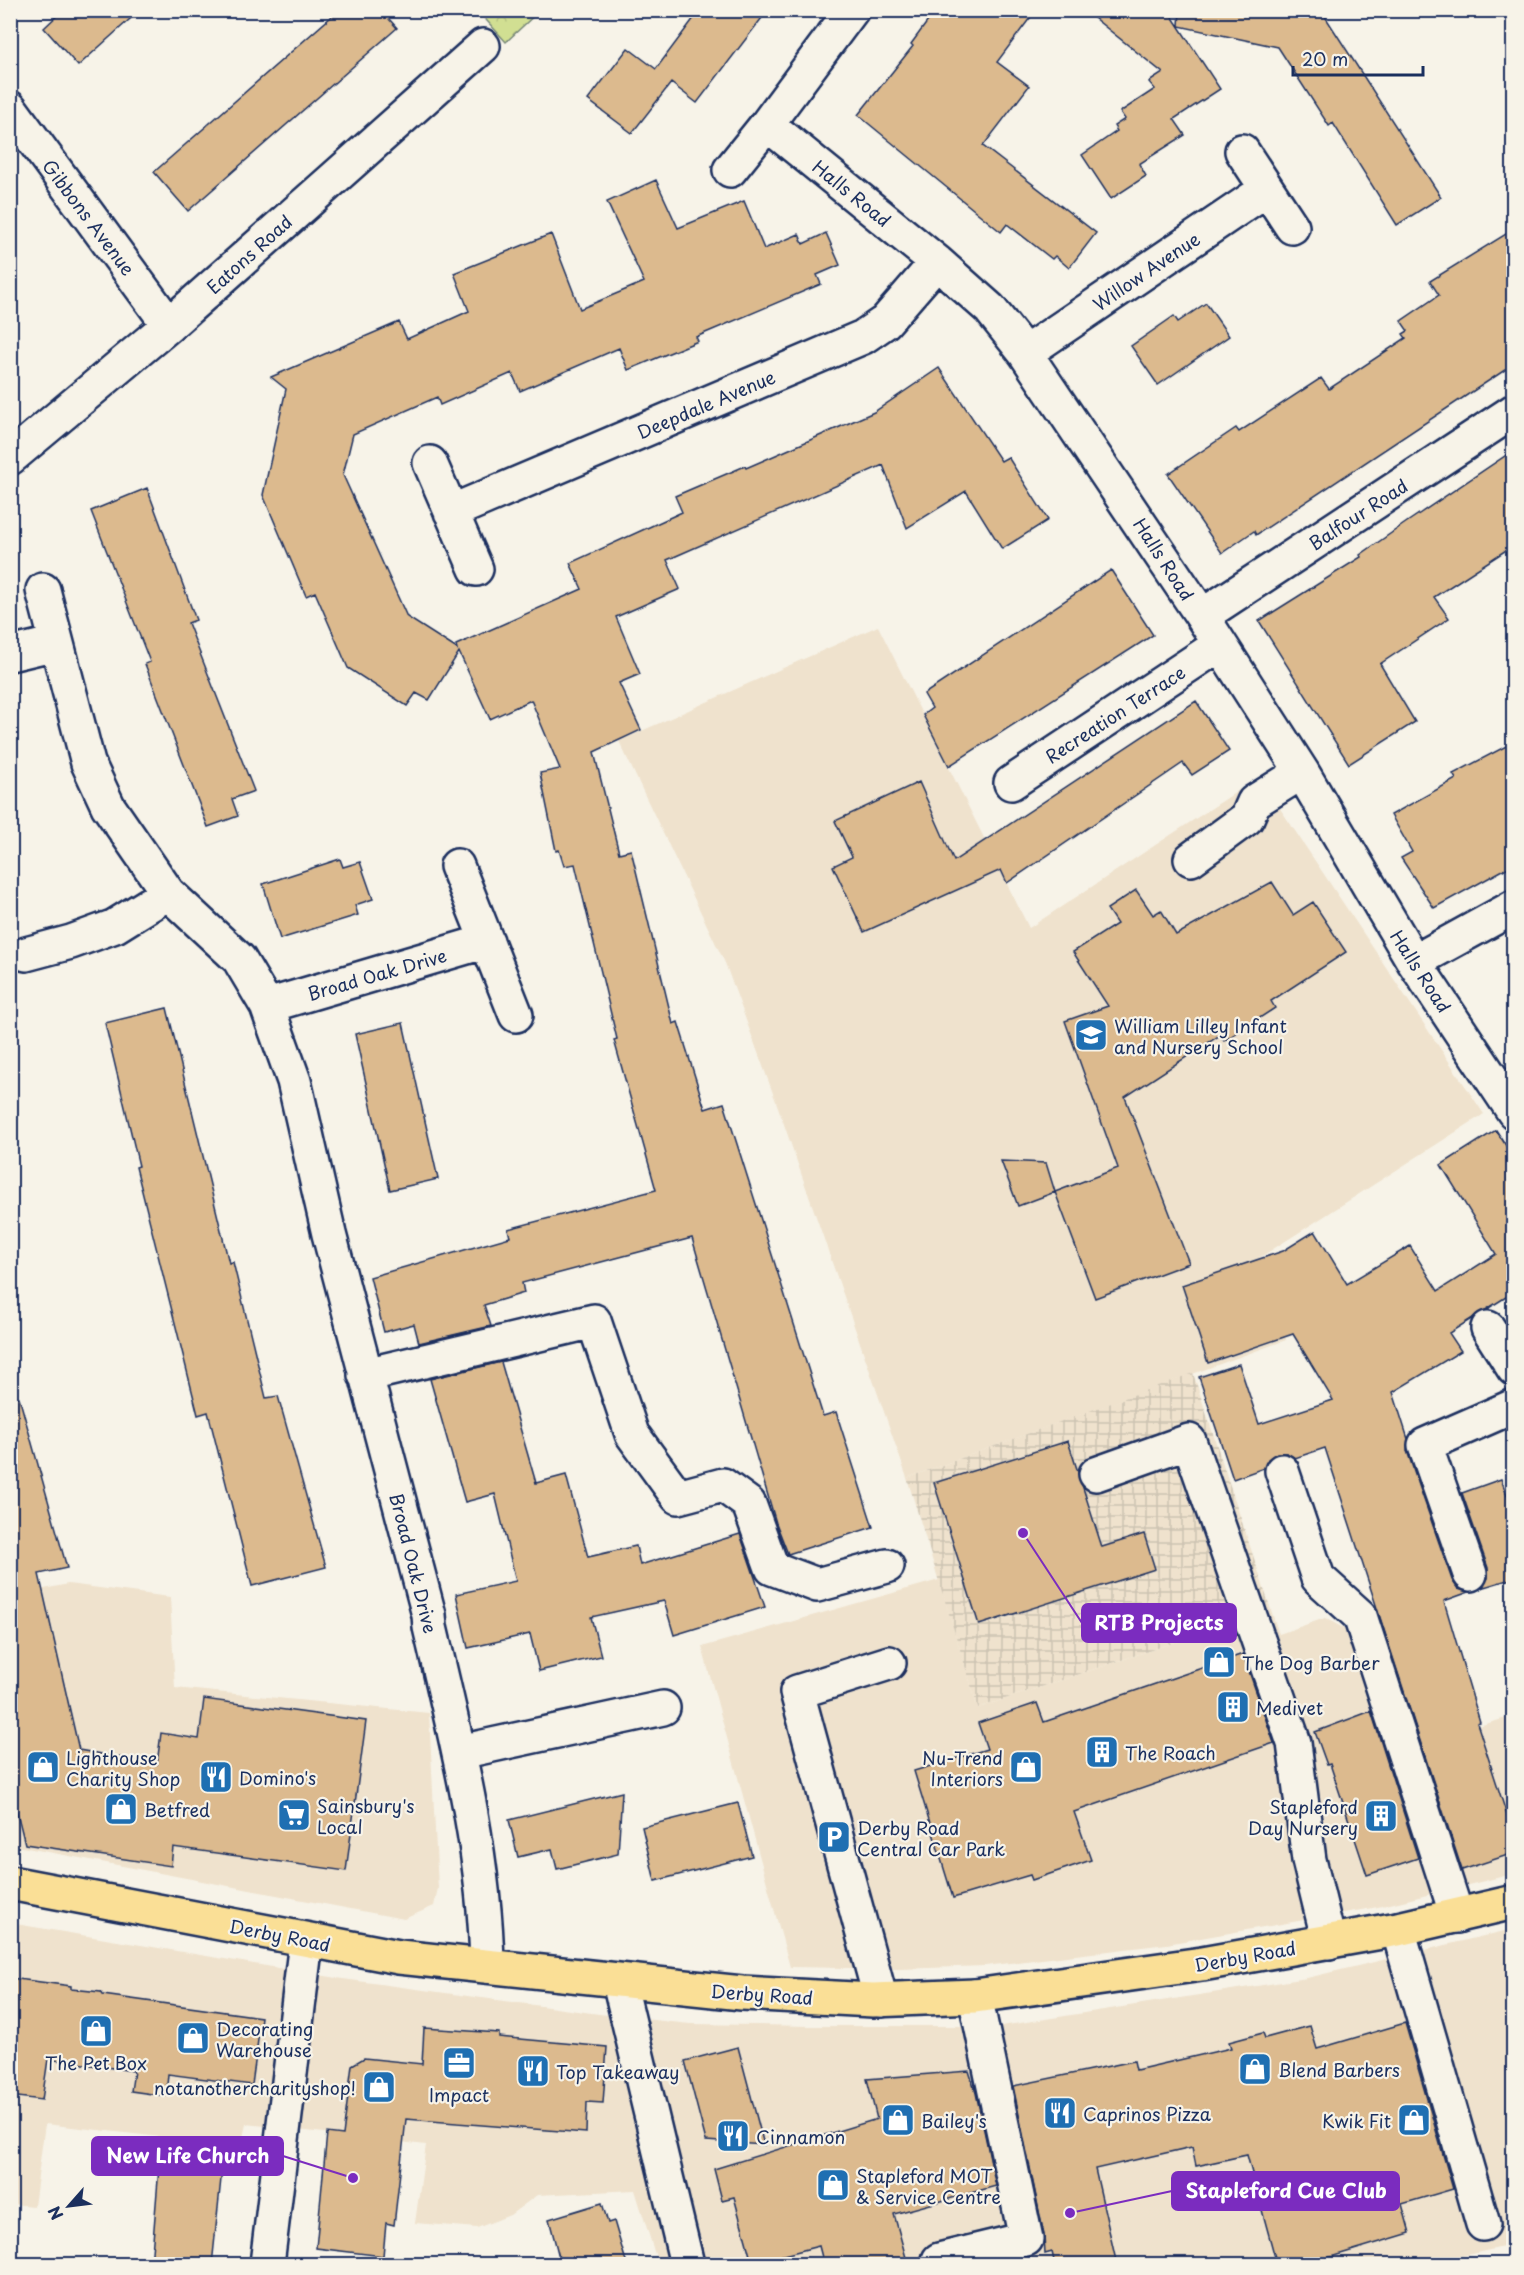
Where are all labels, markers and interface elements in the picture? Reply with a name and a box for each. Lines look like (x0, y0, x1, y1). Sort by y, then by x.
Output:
scale bar (1293, 39, 1424, 77)
text: 20 m (1302, 45, 1348, 72)
street label: Gibbons Avenue (36, 153, 142, 281)
street label: Halls Road (807, 153, 897, 233)
street label: Eatons Road (200, 208, 298, 300)
street label: Willow Avenue (1087, 225, 1205, 317)
street label: Deepdale Avenue (633, 363, 779, 445)
street label: Balfour Road (1303, 472, 1413, 556)
street label: Halls Road (1127, 512, 1201, 606)
street label: Recreation Terrace (1040, 659, 1190, 769)
street label: Halls Road (1384, 924, 1458, 1018)
street label: Broad Oak Drive (304, 941, 450, 1007)
place label: William Lilley Infant and Nursery School (1114, 1012, 1287, 1060)
school or university icon: William Lilley Infant and Nursery School (1073, 1017, 1109, 1053)
street label: Broad Oak Drive (384, 1490, 444, 1636)
callout: RTB Projects (1082, 1604, 1236, 1642)
text: RTB Projects (1094, 1607, 1224, 1637)
shop icon: The Dog Barber (1201, 1644, 1237, 1680)
place label: The Dog Barber (1242, 1649, 1380, 1676)
building icon: Medivet (1215, 1689, 1251, 1725)
place label: Medivet (1256, 1694, 1323, 1721)
building icon: The Roach (1084, 1734, 1120, 1770)
place label: The Roach (1125, 1739, 1216, 1766)
place label: Lighthouse Charity Shop (66, 1744, 180, 1792)
place label: Nu-Trend Interiors (922, 1744, 1003, 1792)
shop icon: Lighthouse Charity Shop (25, 1749, 61, 1785)
shop icon: Nu-Trend Interiors (1008, 1749, 1044, 1785)
restaurant icon: Domino's (198, 1759, 234, 1795)
place label: Domino's (239, 1764, 316, 1791)
shop icon: Betfred (103, 1791, 139, 1827)
place label: Sainsbury's Local (317, 1792, 414, 1840)
place label: Stapleford Day Nursery (1248, 1793, 1358, 1841)
place label: Betfred (144, 1796, 210, 1823)
supermarket icon: Sainsbury's Local (276, 1797, 312, 1833)
building icon: Stapleford Day Nursery (1363, 1798, 1399, 1834)
place label: Derby Road Central Car Park (857, 1814, 1005, 1862)
parking icon: Derby Road Central Car Park (816, 1819, 852, 1855)
street label: Derby Road (227, 1912, 333, 1958)
street label: Derby Road (1192, 1934, 1298, 1978)
street label: Derby Road (710, 1977, 814, 2011)
shop icon: The Pet Box (78, 2013, 114, 2049)
place label: Decorating Warehouse (216, 2015, 313, 2063)
shop icon: Decorating Warehouse (175, 2020, 211, 2056)
office icon: Impact (441, 2045, 477, 2081)
place label: The Pet Box (45, 2049, 147, 2076)
shop icon: Blend Barbers (1237, 2051, 1273, 2087)
restaurant icon: Top Takeaway (515, 2053, 551, 2089)
place label: Blend Barbers (1278, 2056, 1400, 2083)
place label: Top Takeaway (556, 2058, 679, 2085)
shop icon: notanothercharityshop! (361, 2069, 397, 2105)
place label: notanothercharityshop! (154, 2074, 356, 2101)
place label: Impact (429, 2081, 489, 2108)
restaurant icon: Caprinos Pizza (1042, 2095, 1078, 2131)
place label: Caprinos Pizza (1083, 2100, 1212, 2127)
shop icon: Bailey's (880, 2102, 916, 2138)
shop icon: Kwik Fit (1396, 2102, 1432, 2138)
place label: Bailey's (921, 2107, 987, 2134)
place label: Kwik Fit (1322, 2107, 1391, 2134)
restaurant icon: Cinnamon (715, 2118, 751, 2154)
place label: Cinnamon (756, 2123, 845, 2150)
callout: New Life Church (92, 2137, 283, 2175)
text: New Life Church (107, 2140, 270, 2170)
place label: Stapleford MOT & Service Centre (856, 2162, 1001, 2210)
shop icon: Stapleford MOT & Service Centre (815, 2167, 851, 2203)
callout: Stapleford Cue Club (1172, 2172, 1399, 2210)
text: Stapleford Cue Club (1185, 2175, 1387, 2205)
north arrow (39, 2176, 99, 2236)
text: N (41, 2202, 68, 2225)

